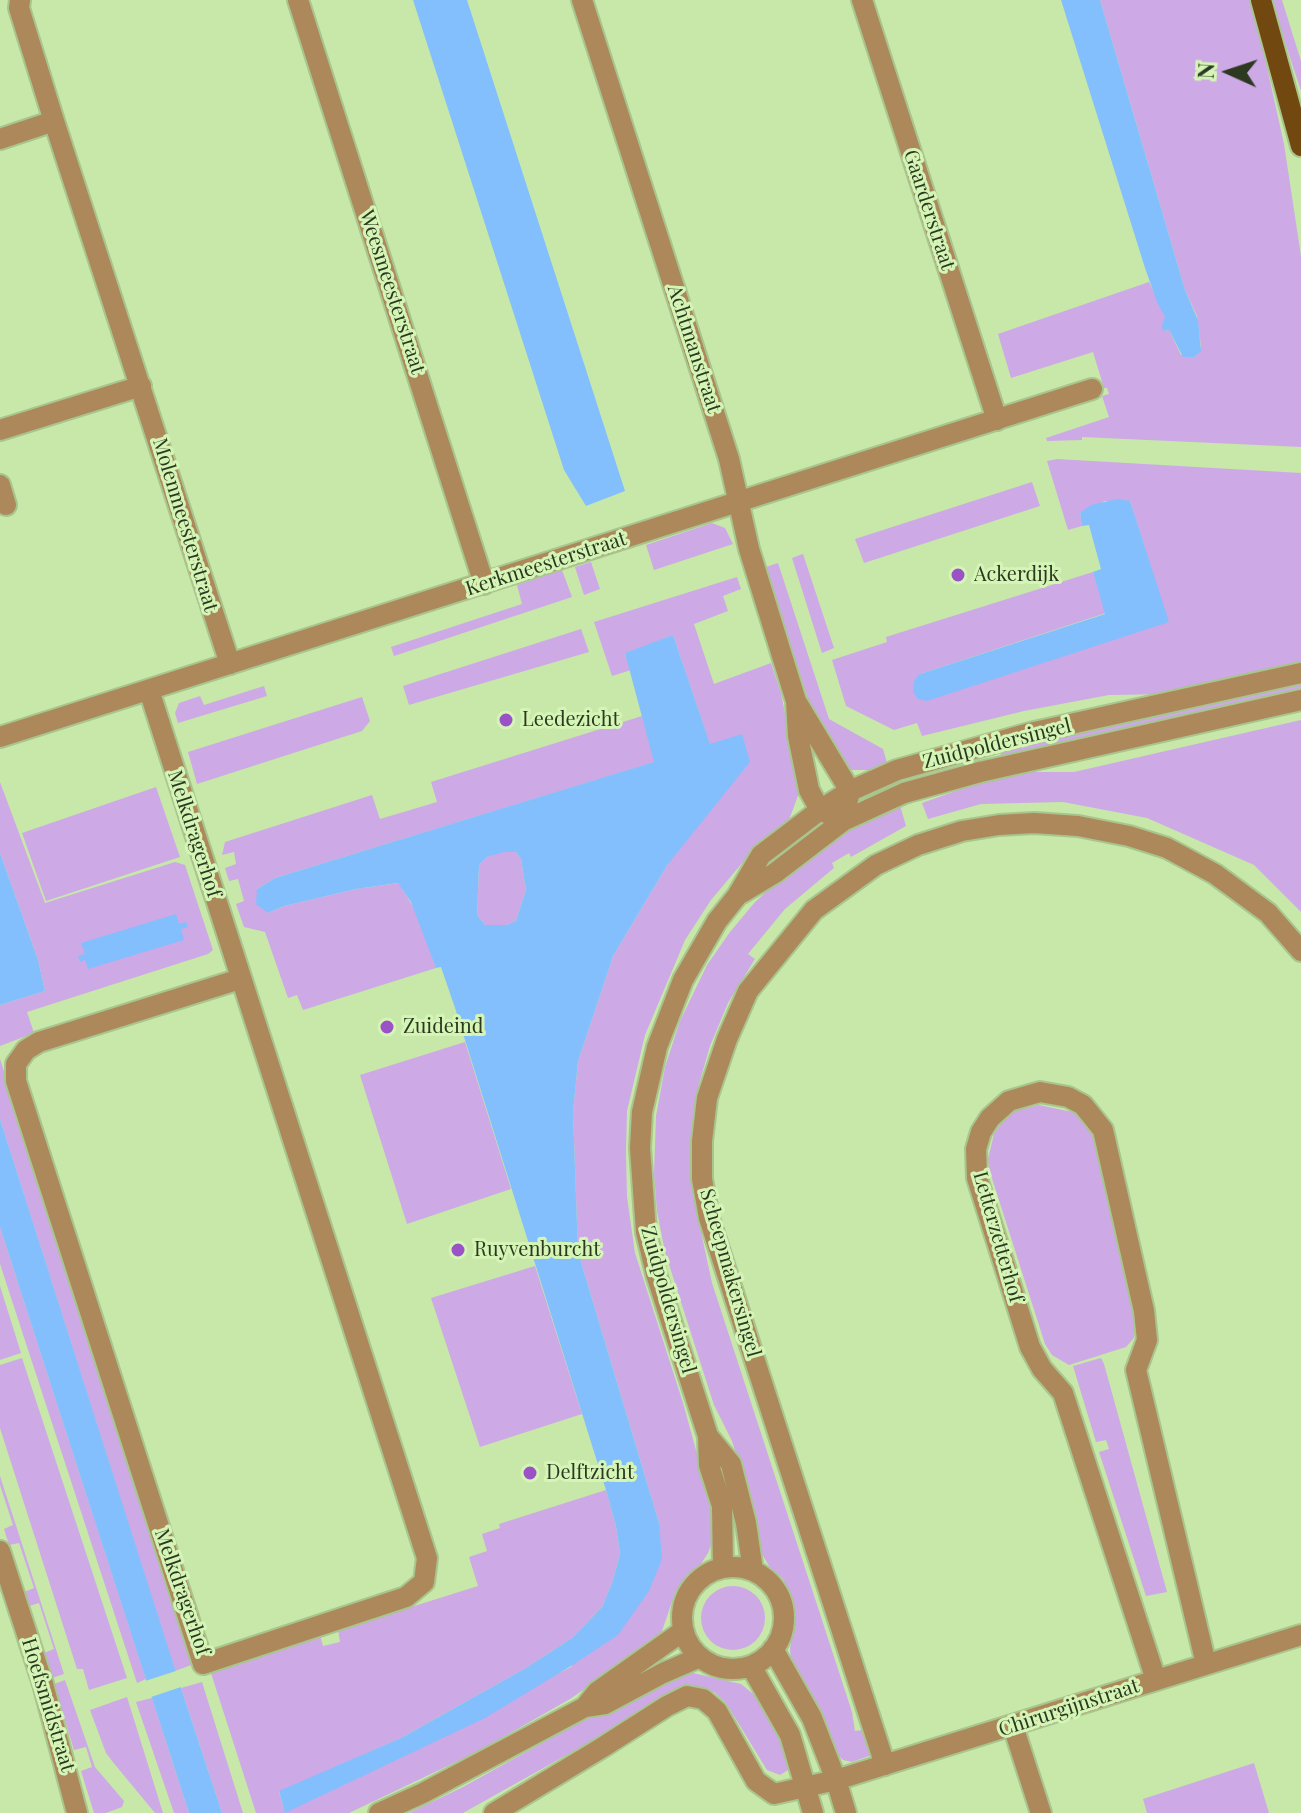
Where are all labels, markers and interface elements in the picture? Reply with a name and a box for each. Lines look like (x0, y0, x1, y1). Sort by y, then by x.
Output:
north arrow (1189, 32, 1269, 112)
text: N (1190, 62, 1220, 79)
street label: Gaarderstraat (898, 147, 960, 273)
street label: Weesmeesterstraat (354, 207, 430, 377)
street label: Achtmanstraat (662, 282, 726, 416)
street label: Molenmeesterstraat (147, 435, 223, 615)
street label: Kerkmeesterstraat (463, 527, 629, 601)
place label: Ackerdijk (974, 563, 1059, 587)
marker: Ackerdijk (949, 566, 967, 584)
place label: Leedezicht (522, 708, 620, 732)
marker: Leedezicht (497, 711, 515, 729)
street label: Zuidpoldersingel (920, 714, 1074, 774)
street label: Melkdragerhof (162, 767, 226, 901)
place label: Zuideind (403, 1015, 483, 1039)
marker: Zuideind (378, 1018, 396, 1036)
street label: Letterzetterhof (968, 1169, 1028, 1305)
street label: Scheepmakersingel (694, 1186, 766, 1360)
street label: Zuidpoldersingel (635, 1224, 701, 1376)
place label: Ruyvenburcht (474, 1238, 600, 1262)
marker: Ruyvenburcht (449, 1241, 467, 1259)
place label: Delftzicht (546, 1461, 634, 1485)
marker: Delftzicht (521, 1464, 539, 1482)
street label: Melkdragerhof (149, 1526, 215, 1658)
street label: Hoefsmidstraat (16, 1635, 80, 1775)
street label: Chirurgijnstraat (996, 1674, 1142, 1742)

